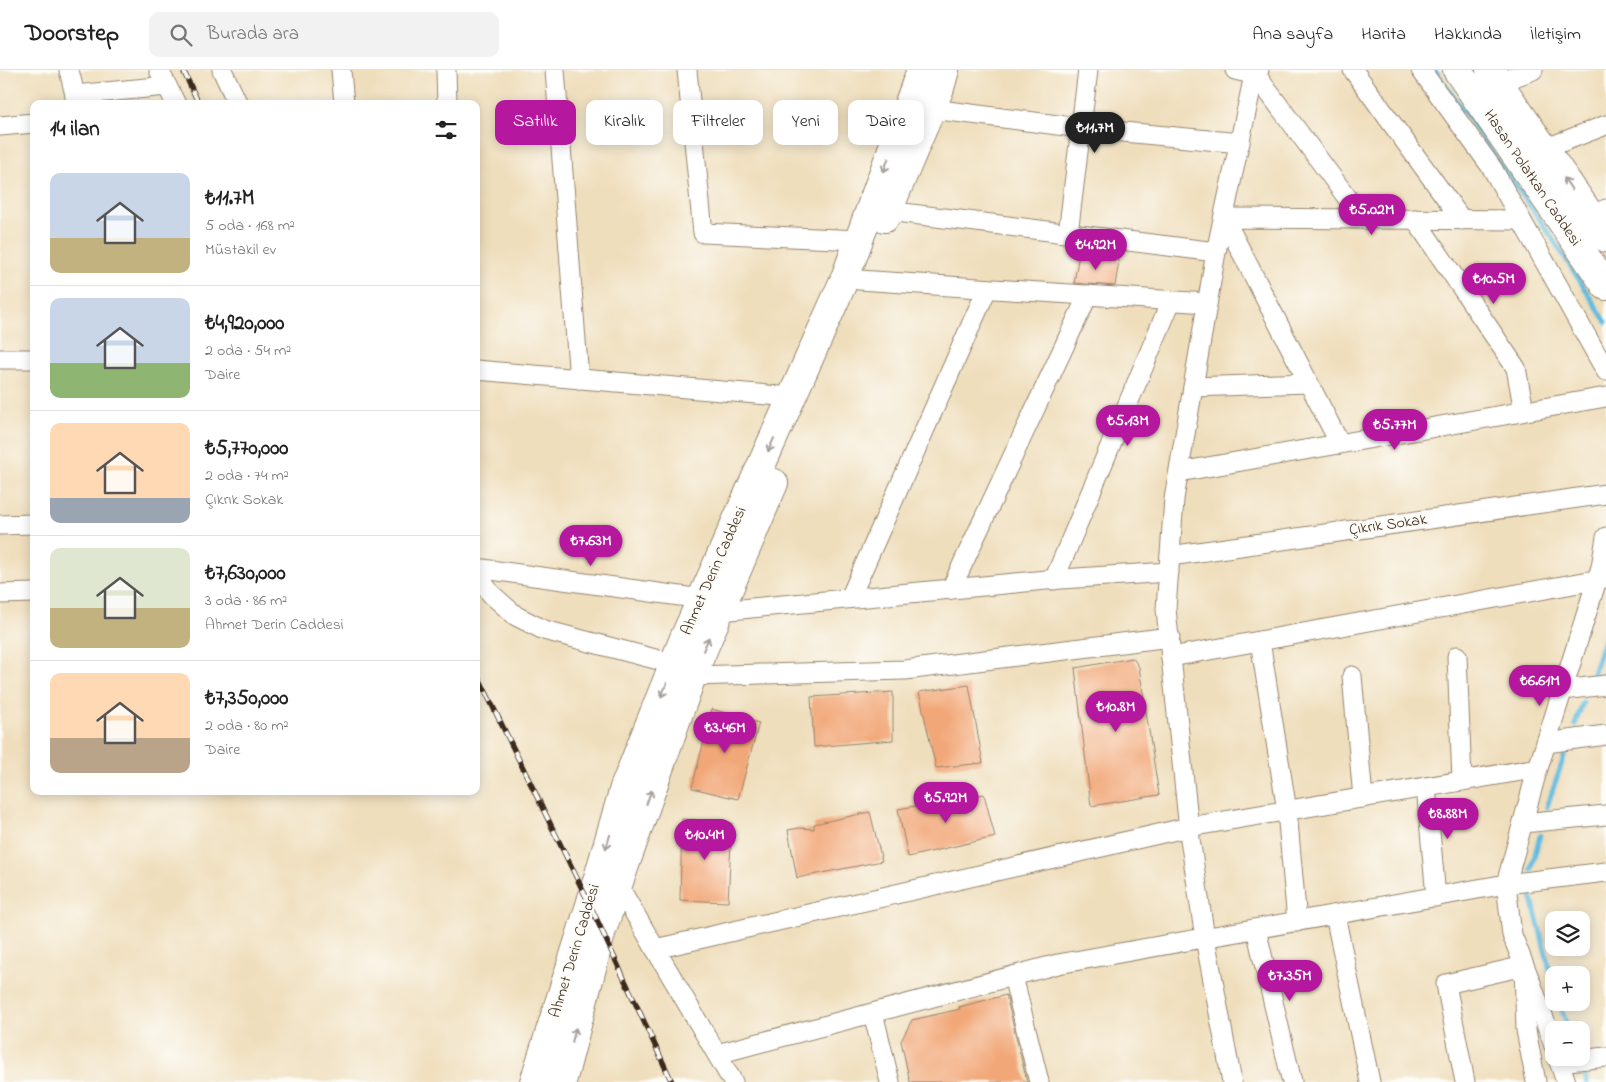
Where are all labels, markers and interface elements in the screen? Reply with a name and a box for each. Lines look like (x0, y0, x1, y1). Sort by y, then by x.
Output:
search box (149, 12, 499, 57)
text: Doorstep (25, 17, 119, 52)
icon: search (167, 21, 195, 49)
text: Burada ara (207, 21, 299, 48)
text: Ana sayfa (1252, 22, 1333, 48)
text: Harita (1361, 22, 1406, 48)
text: Hakkında (1434, 22, 1502, 48)
text: İletişim (1530, 22, 1581, 48)
chip: Satılık (495, 100, 576, 145)
chip: Kiralık (586, 100, 663, 145)
chip: Filtreler (673, 100, 763, 145)
chip: Yeni (773, 100, 838, 145)
chip: Daire (848, 100, 924, 145)
street label: Hasan Polatkan Caddesi (1477, 105, 1587, 251)
pin: ₺11.7M (1054, 112, 1136, 154)
text: 14 ilan (50, 115, 100, 145)
icon: filters (432, 116, 460, 144)
text: ₺11.7M (1076, 116, 1114, 140)
one-way arrow (881, 157, 890, 172)
one-way arrow (1563, 177, 1573, 191)
text: ₺11.7M (205, 184, 255, 214)
icon: home (90, 193, 150, 253)
pin: ₺5.02M (1331, 194, 1413, 236)
text: ₺5.02M (1350, 198, 1394, 222)
text: 5 oda · 168 m² (205, 214, 295, 238)
pin: ₺4.92M (1055, 228, 1137, 271)
text: ₺4.92M (1076, 233, 1116, 257)
text: Müstakil ev (205, 238, 276, 262)
pin: ₺10.5M (1453, 262, 1535, 305)
text: ₺10.5M (1473, 267, 1515, 291)
text: ₺4,920,000 (205, 309, 284, 339)
icon: home (90, 318, 150, 378)
text: 2 oda · 54 m² (205, 339, 291, 363)
text: Daire (205, 363, 240, 387)
pin: ₺5.13M (1087, 404, 1169, 447)
pin: ₺5.77M (1354, 408, 1436, 451)
text: ₺5.13M (1107, 409, 1149, 433)
text: ₺5.77M (1373, 413, 1417, 437)
text: ₺5,770,000 (205, 434, 288, 464)
one-way arrow (765, 437, 775, 452)
icon: home (90, 443, 150, 503)
text: 2 oda · 74 m² (205, 464, 289, 488)
text: Çıkrık Sokak (205, 488, 283, 512)
street label: Ahmet Derin Caddesi (675, 503, 753, 639)
street label: Çıkrık Sokak (1348, 508, 1429, 542)
pin: ₺7.63M (550, 524, 632, 567)
text: ₺7.63M (570, 529, 612, 553)
text: ₺7,630,000 (205, 559, 286, 589)
icon: home (90, 568, 150, 628)
text: 3 oda · 86 m² (205, 589, 287, 613)
text: Ahmet Derin Caddesi (205, 613, 344, 637)
one-way arrow (701, 637, 711, 652)
pin: ₺6.61M (1499, 664, 1581, 707)
text: ₺6.61M (1520, 669, 1560, 693)
one-way arrow (658, 682, 668, 697)
text: ₺7,350,000 (205, 684, 288, 714)
pin: ₺10.8M (1075, 690, 1157, 733)
icon: home (90, 693, 150, 753)
text: ₺10.8M (1097, 695, 1135, 719)
pin: ₺3.46M (684, 712, 766, 754)
text: 2 oda · 80 m² (205, 714, 288, 738)
text: ₺3.46M (704, 716, 746, 740)
text: Daire (205, 738, 240, 762)
pin: ₺5.92M (905, 782, 987, 824)
text: ₺5.92M (925, 786, 967, 810)
one-way arrow (645, 789, 654, 805)
pin: ₺8.88M (1407, 798, 1489, 840)
text: ₺8.88M (1429, 802, 1467, 826)
pin: ₺10.4M (664, 818, 746, 861)
text: ₺10.4M (685, 823, 725, 847)
one-way arrow (603, 834, 613, 850)
street label: Ahmet Derin Caddesi (543, 881, 607, 1021)
map controls (1545, 911, 1590, 1066)
button: layers (1545, 911, 1590, 956)
pin: ₺7.35M (1249, 960, 1331, 1002)
text: ₺7.35M (1268, 964, 1312, 988)
button: + (1545, 966, 1590, 1011)
button: − (1545, 1021, 1590, 1066)
one-way arrow (570, 1027, 579, 1043)

